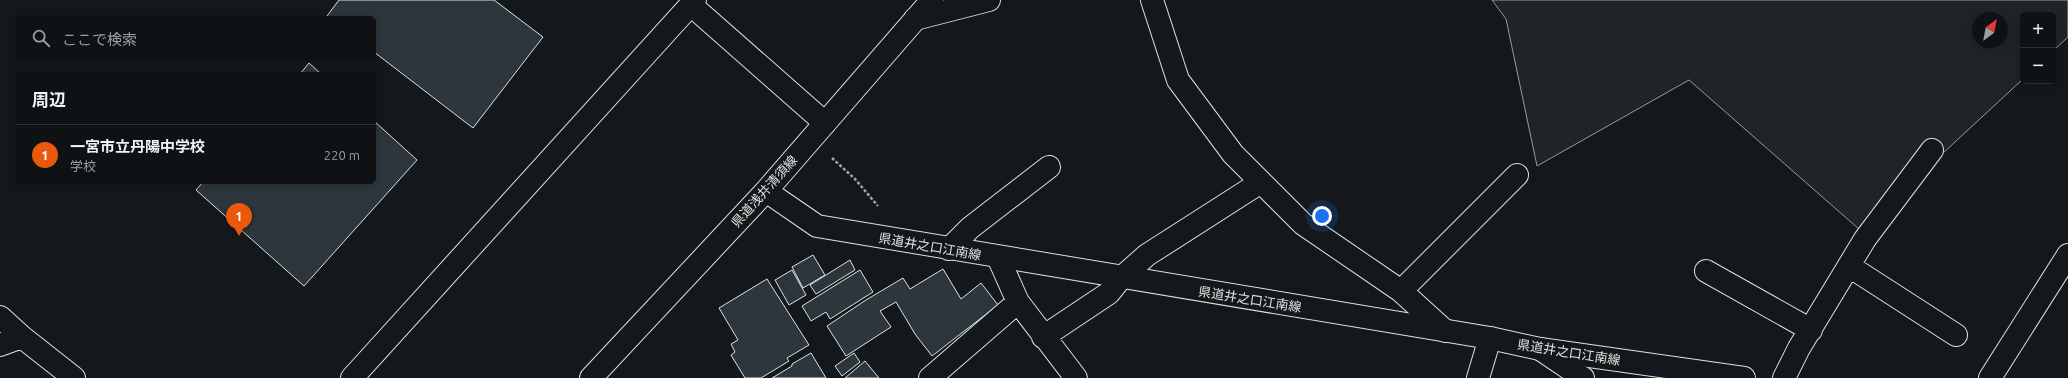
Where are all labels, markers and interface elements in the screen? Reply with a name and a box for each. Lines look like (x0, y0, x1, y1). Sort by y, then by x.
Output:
north arrow (1972, 12, 2008, 48)
map controls (2020, 12, 2056, 84)
button: + (2020, 12, 2056, 48)
search box (16, 16, 376, 60)
icon: search (30, 27, 52, 49)
text: ここで検索 (62, 31, 137, 48)
button: − (2020, 48, 2056, 84)
text: 周辺 (32, 90, 66, 109)
text: 一宮市立丹陽中学校 (70, 138, 205, 155)
text: 1 (41, 148, 49, 162)
text: 220 m (324, 148, 360, 162)
street label: 県道浅井清須線 (728, 152, 800, 230)
text: 学校 (70, 159, 96, 173)
pin: 1 (226, 203, 252, 236)
your location (1312, 206, 1332, 226)
street label: 県道井之口江南線 (878, 230, 982, 262)
street label: 県道井之口江南線 (1198, 284, 1302, 314)
street label: 県道井之口江南線 (1517, 337, 1621, 367)

